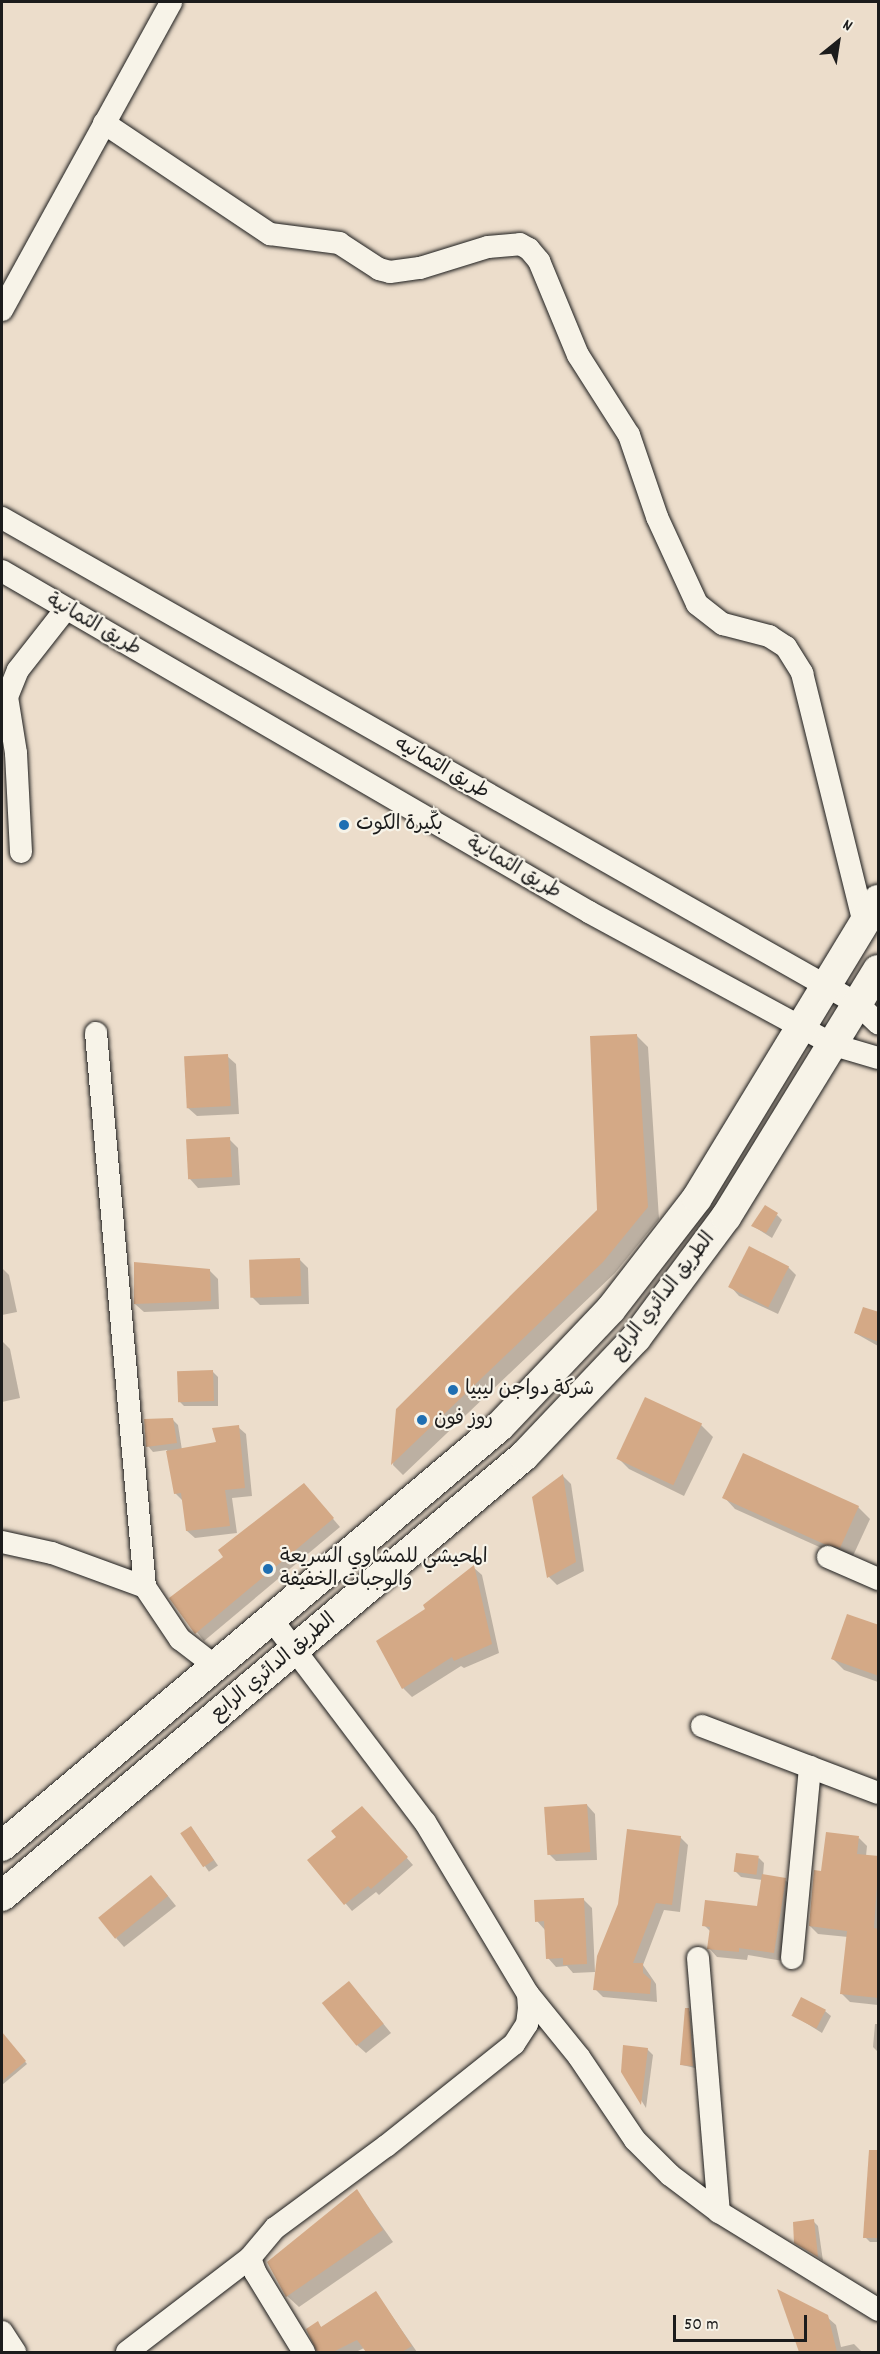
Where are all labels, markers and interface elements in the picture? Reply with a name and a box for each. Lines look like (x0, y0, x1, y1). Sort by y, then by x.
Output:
north arrow (808, 12, 868, 72)
text: N (838, 14, 856, 38)
street label: طريق الثمانية (41, 589, 145, 663)
street label: طريق الثمانيه (389, 732, 493, 806)
place label: بكّيرة الكوت (356, 813, 443, 837)
marker: بكّيرة الكوت (337, 818, 351, 832)
street label: طريق الثمانية (461, 832, 565, 906)
street label: الطريق الدائري الرابع (607, 1228, 721, 1366)
place label: شركة دواجن ليبيا (465, 1378, 594, 1402)
marker: شركة دواجن ليبيا (446, 1383, 460, 1397)
place label: روز فون (434, 1408, 493, 1432)
marker: روز فون (415, 1413, 429, 1427)
place label: المحيشي للمشاوي السريعة والوجبات الخفيفة (280, 1546, 488, 1593)
marker: المحيشي للمشاوي السريعة والوجبات الخفيفة (261, 1562, 275, 1576)
street label: الطريق الدائري الرابع (207, 1609, 341, 1727)
scale bar (676, 2303, 810, 2341)
text: 50 m (684, 2313, 719, 2338)

